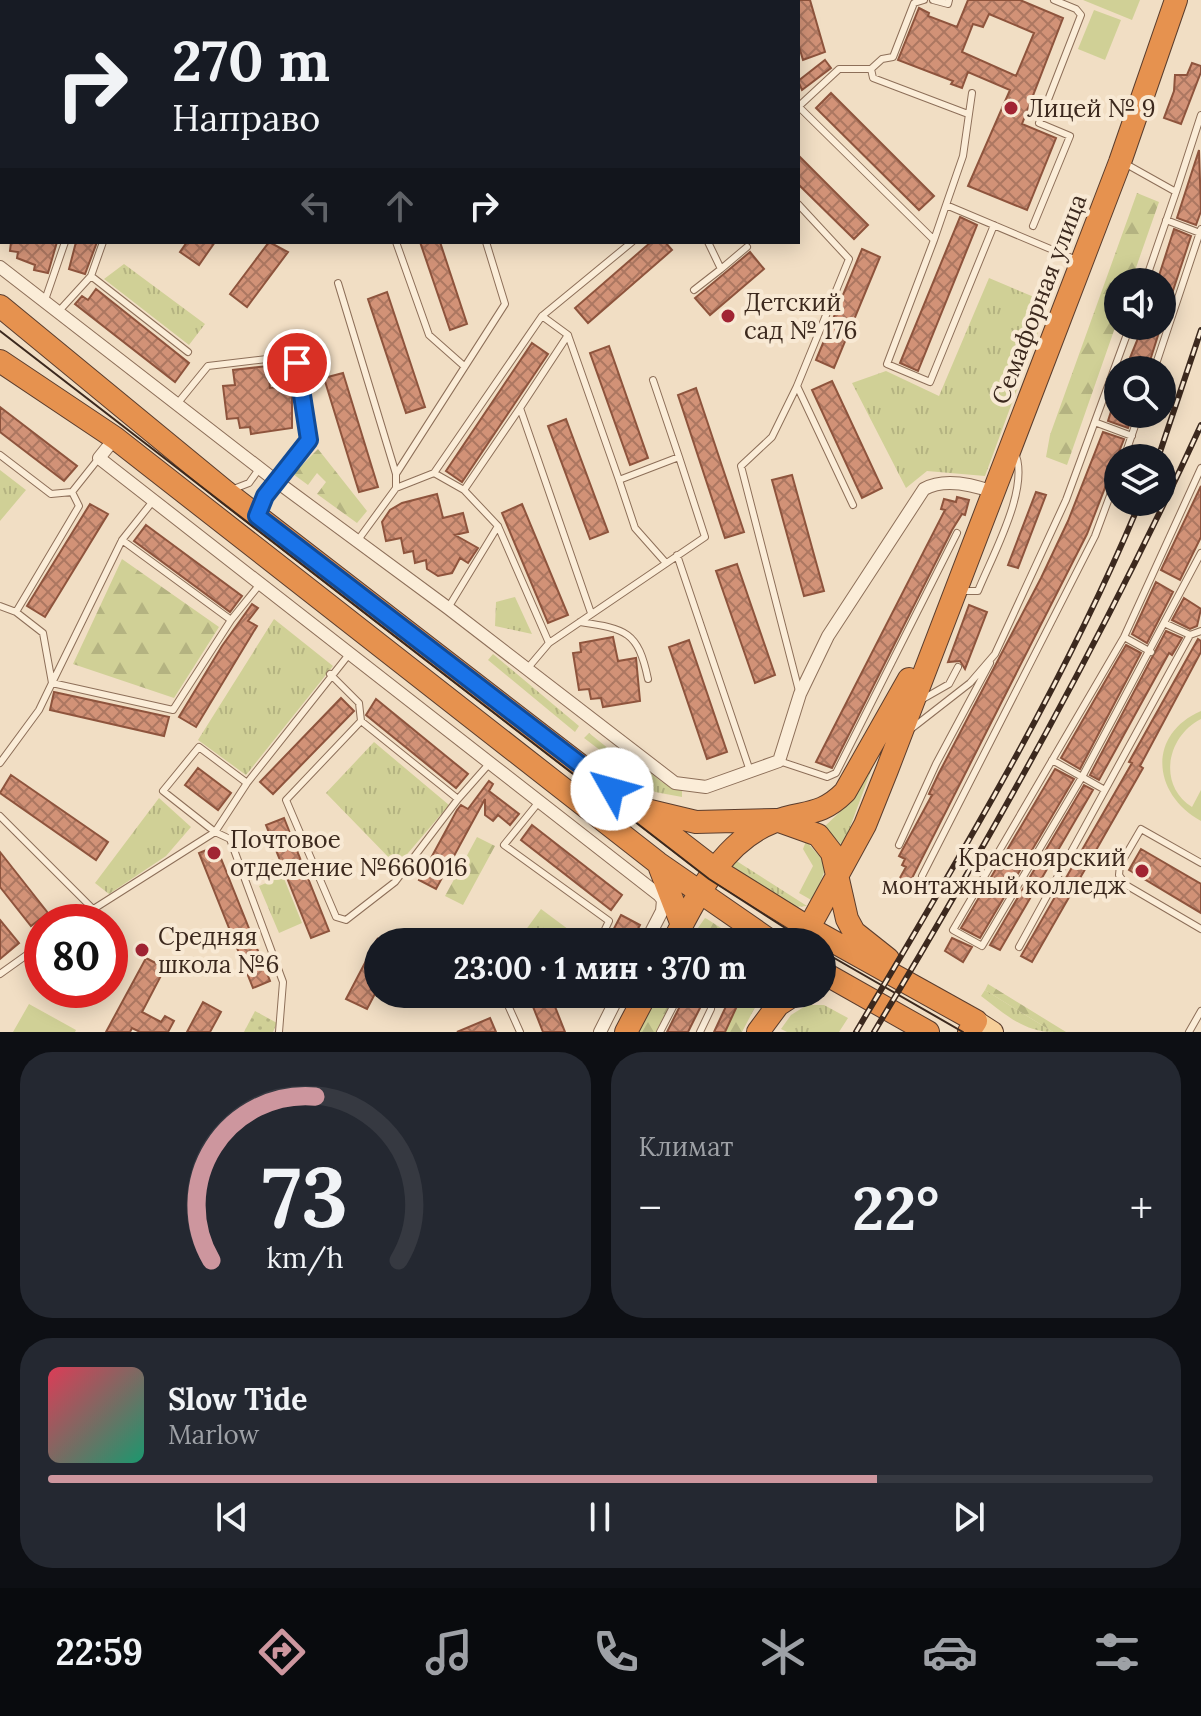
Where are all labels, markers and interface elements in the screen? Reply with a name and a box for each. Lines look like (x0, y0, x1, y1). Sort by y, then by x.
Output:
text: 270 m (172, 25, 330, 96)
icon: right (40, 32, 144, 136)
place label: Лицей № 9 (1027, 93, 1156, 124)
text: Направо (172, 95, 320, 141)
marker: Лицей № 9 (1002, 99, 1020, 117)
icon: left (294, 184, 338, 228)
icon: ahead (378, 184, 422, 228)
icon: right (462, 184, 506, 228)
street label: Семафорная улица (985, 190, 1093, 408)
map controls (1104, 268, 1176, 516)
button: sound (1104, 268, 1176, 340)
place label: Детский сад № 176 (744, 287, 857, 346)
marker: Детский сад № 176 (719, 307, 737, 325)
pin (263, 329, 331, 397)
icon: arrive (275, 341, 319, 385)
button: search (1104, 356, 1176, 428)
button: layers (1104, 444, 1176, 516)
position arrow (570, 747, 654, 831)
place label: Почтовое отделение №660016 (230, 824, 468, 883)
place label: Красноярский монтажный колледж (881, 842, 1126, 901)
marker: Почтовое отделение №660016 (205, 844, 223, 862)
marker: Красноярский монтажный колледж (1133, 862, 1151, 880)
speed limit sign: 80 (24, 904, 128, 1008)
place label: Средняя школа №6 (158, 921, 279, 980)
marker: Средняя школа №6 (133, 941, 151, 959)
text: 23:00 · 1 мин · 370 m (454, 949, 746, 987)
text: Климат (639, 1130, 733, 1163)
text: 73 (262, 1143, 348, 1250)
text: 22° (852, 1170, 939, 1246)
text: − (639, 1180, 662, 1236)
text: + (1130, 1180, 1153, 1236)
text: km/h (267, 1239, 344, 1276)
text: Slow Tide (168, 1380, 307, 1418)
text: Marlow (168, 1418, 259, 1451)
icon: previous (210, 1495, 254, 1539)
icon: pause (578, 1495, 622, 1539)
icon: next (947, 1495, 991, 1539)
icon: directions (254, 1624, 310, 1680)
icon: music (421, 1624, 477, 1680)
icon: phone (588, 1624, 644, 1680)
icon: climate (755, 1624, 811, 1680)
icon: car (922, 1624, 978, 1680)
icon: filters (1089, 1624, 1145, 1680)
text: 22:59 (56, 1629, 143, 1675)

